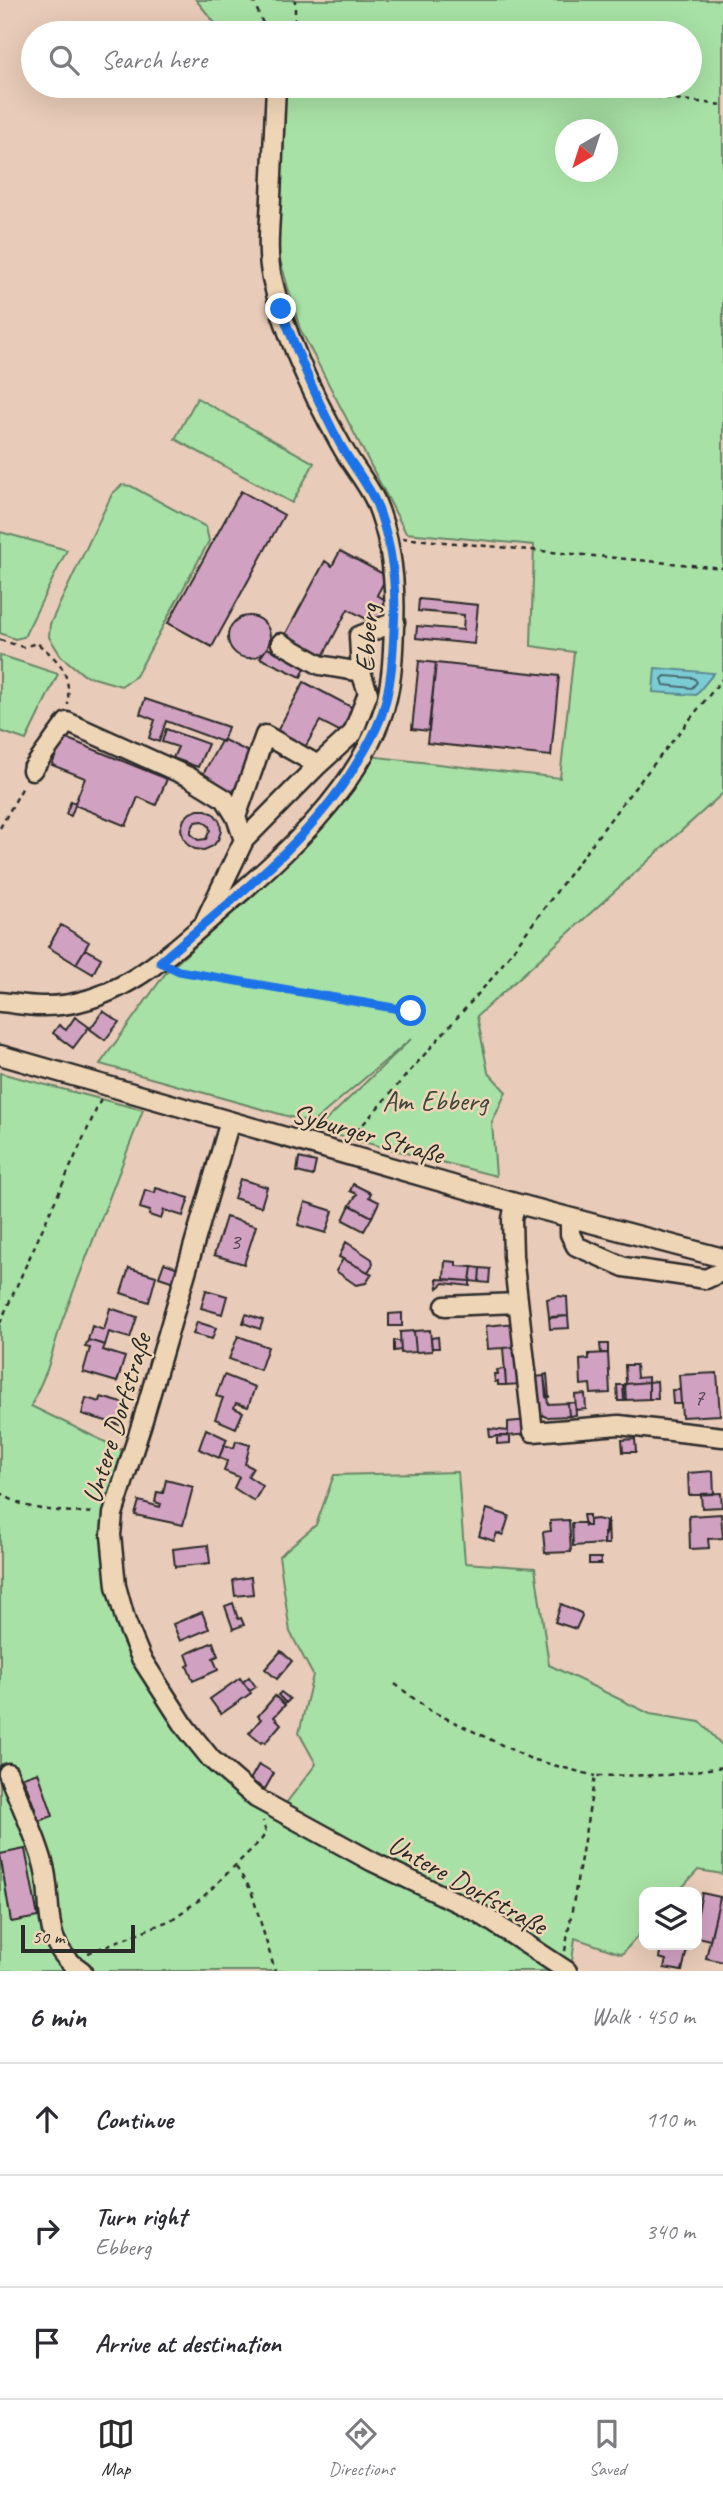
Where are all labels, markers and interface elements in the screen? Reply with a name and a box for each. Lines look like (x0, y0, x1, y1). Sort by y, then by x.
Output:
search box (21, 21, 702, 98)
icon: search (45, 41, 83, 79)
text: Search here (101, 43, 207, 76)
north arrow (555, 119, 618, 182)
route end (265, 293, 296, 324)
street label: Ebberg (347, 602, 386, 673)
route start (395, 995, 426, 1026)
park label: Am Ebberg (382, 1083, 490, 1118)
street label: Syburger Straße (288, 1095, 449, 1172)
house number: 3 (230, 1226, 243, 1256)
street label: Untere Dorfstraße (74, 1327, 160, 1507)
house number: 7 (694, 1382, 706, 1412)
street label: Untere Dorfstraße (382, 1826, 555, 1943)
map controls (639, 1887, 702, 1950)
button: layers (639, 1887, 702, 1950)
scale bar (21, 1922, 135, 1954)
text: 50 m (32, 1925, 64, 1949)
text: 6 min (28, 1998, 86, 2036)
text: Walk · 450 m (591, 2002, 695, 2031)
icon: ahead (28, 2100, 66, 2138)
text: Continue (95, 2103, 173, 2136)
text: 110 m (646, 2105, 695, 2134)
text: Turn right (95, 2200, 186, 2233)
icon: right (28, 2212, 66, 2250)
text: 340 m (646, 2217, 695, 2246)
text: Ebberg (95, 2233, 151, 2262)
icon: arrive (28, 2324, 66, 2362)
text: Arrive at destination (95, 2327, 281, 2360)
tab: Map (97, 2415, 135, 2481)
tab: Directions (328, 2415, 395, 2481)
tab: Saved (588, 2415, 626, 2481)

